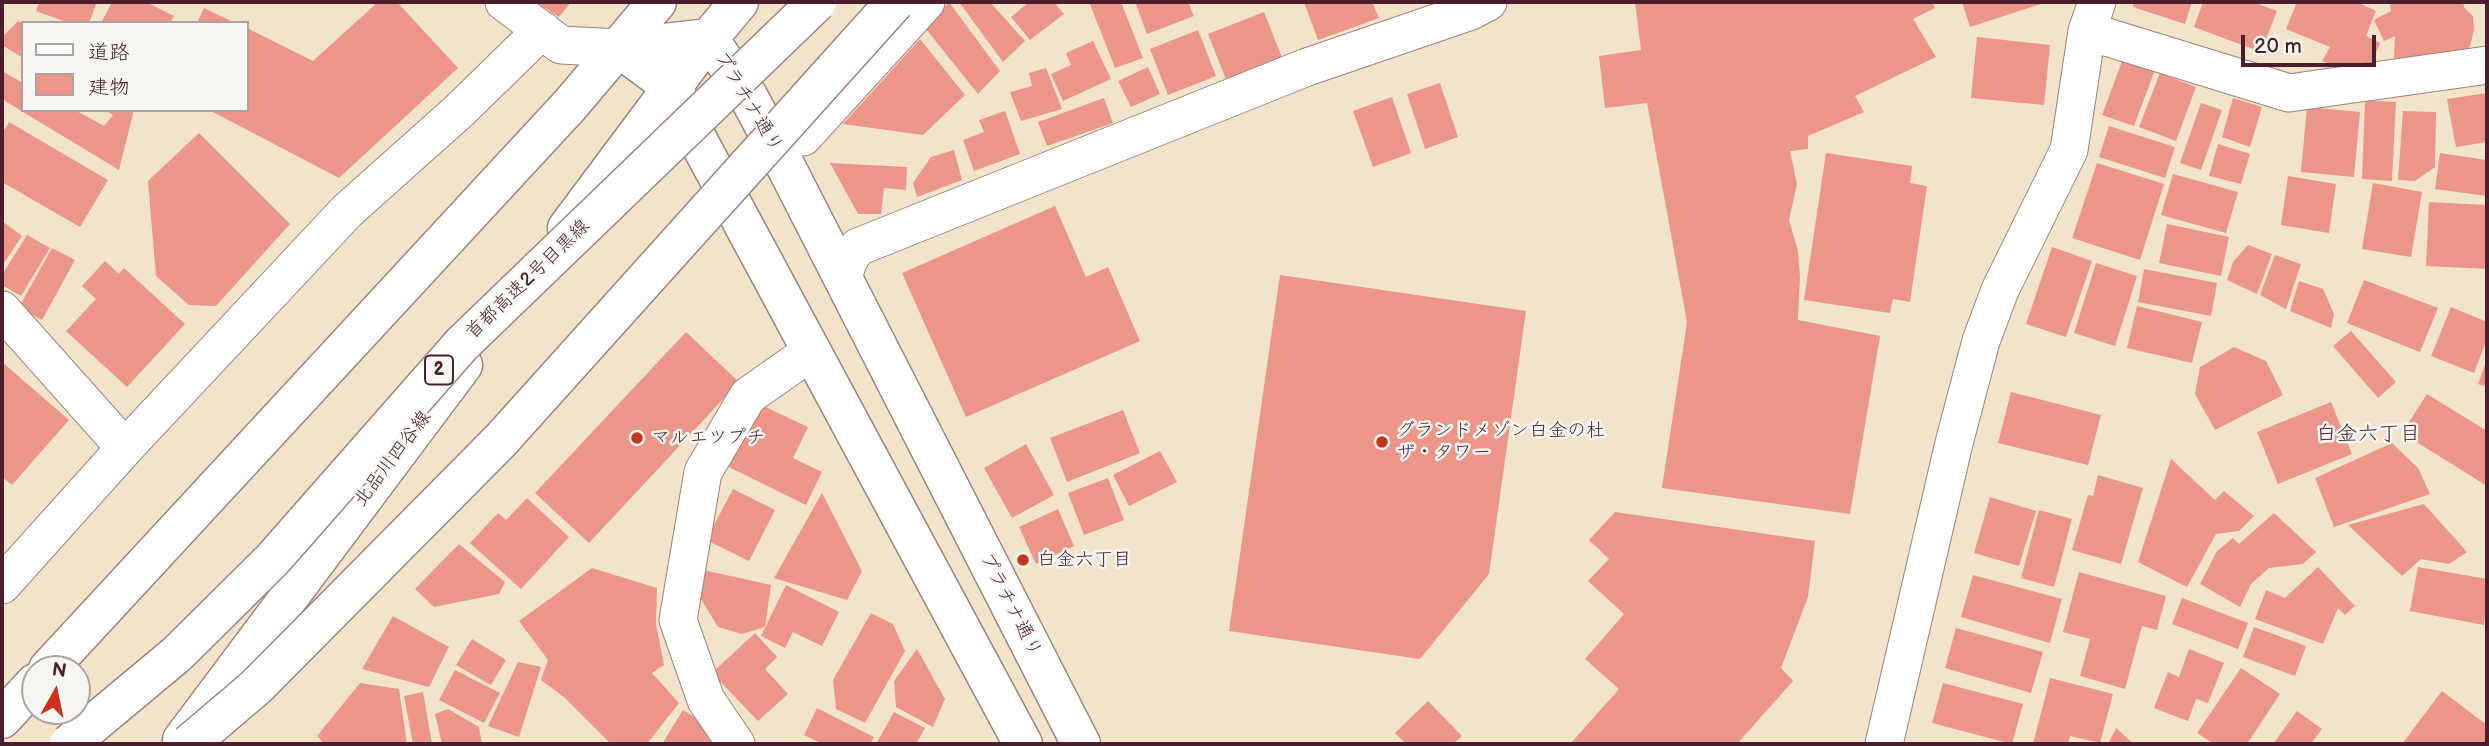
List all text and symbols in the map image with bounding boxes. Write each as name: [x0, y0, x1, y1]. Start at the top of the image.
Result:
legend: [21, 21, 248, 112]
scale bar: [2244, 21, 2379, 65]
text: 20 m: [2254, 34, 2302, 59]
text: 道路: [88, 40, 130, 65]
street label: プラチナ通り: [709, 47, 787, 157]
text: 建物: [88, 75, 130, 100]
street label: 首都高速2号目黒線: [461, 215, 595, 345]
road number: 2: [425, 356, 453, 384]
street label: 北品川四谷線: [350, 407, 436, 511]
place label: グランドメゾン白金の杜 ザ・タワー: [1396, 420, 1605, 464]
district label: 白金六丁目: [2316, 422, 2420, 448]
place label: マルエツプチ: [651, 427, 765, 449]
marker: マルエツプチ: [629, 430, 645, 446]
marker: グランドメゾン白金の杜 ザ・タワー: [1374, 434, 1390, 450]
street label: プラチナ通り: [974, 549, 1046, 661]
place label: 白金六丁目: [1037, 549, 1132, 571]
marker: 白金六丁目: [1015, 552, 1031, 568]
north arrow: [21, 655, 91, 725]
text: N: [50, 658, 68, 683]

